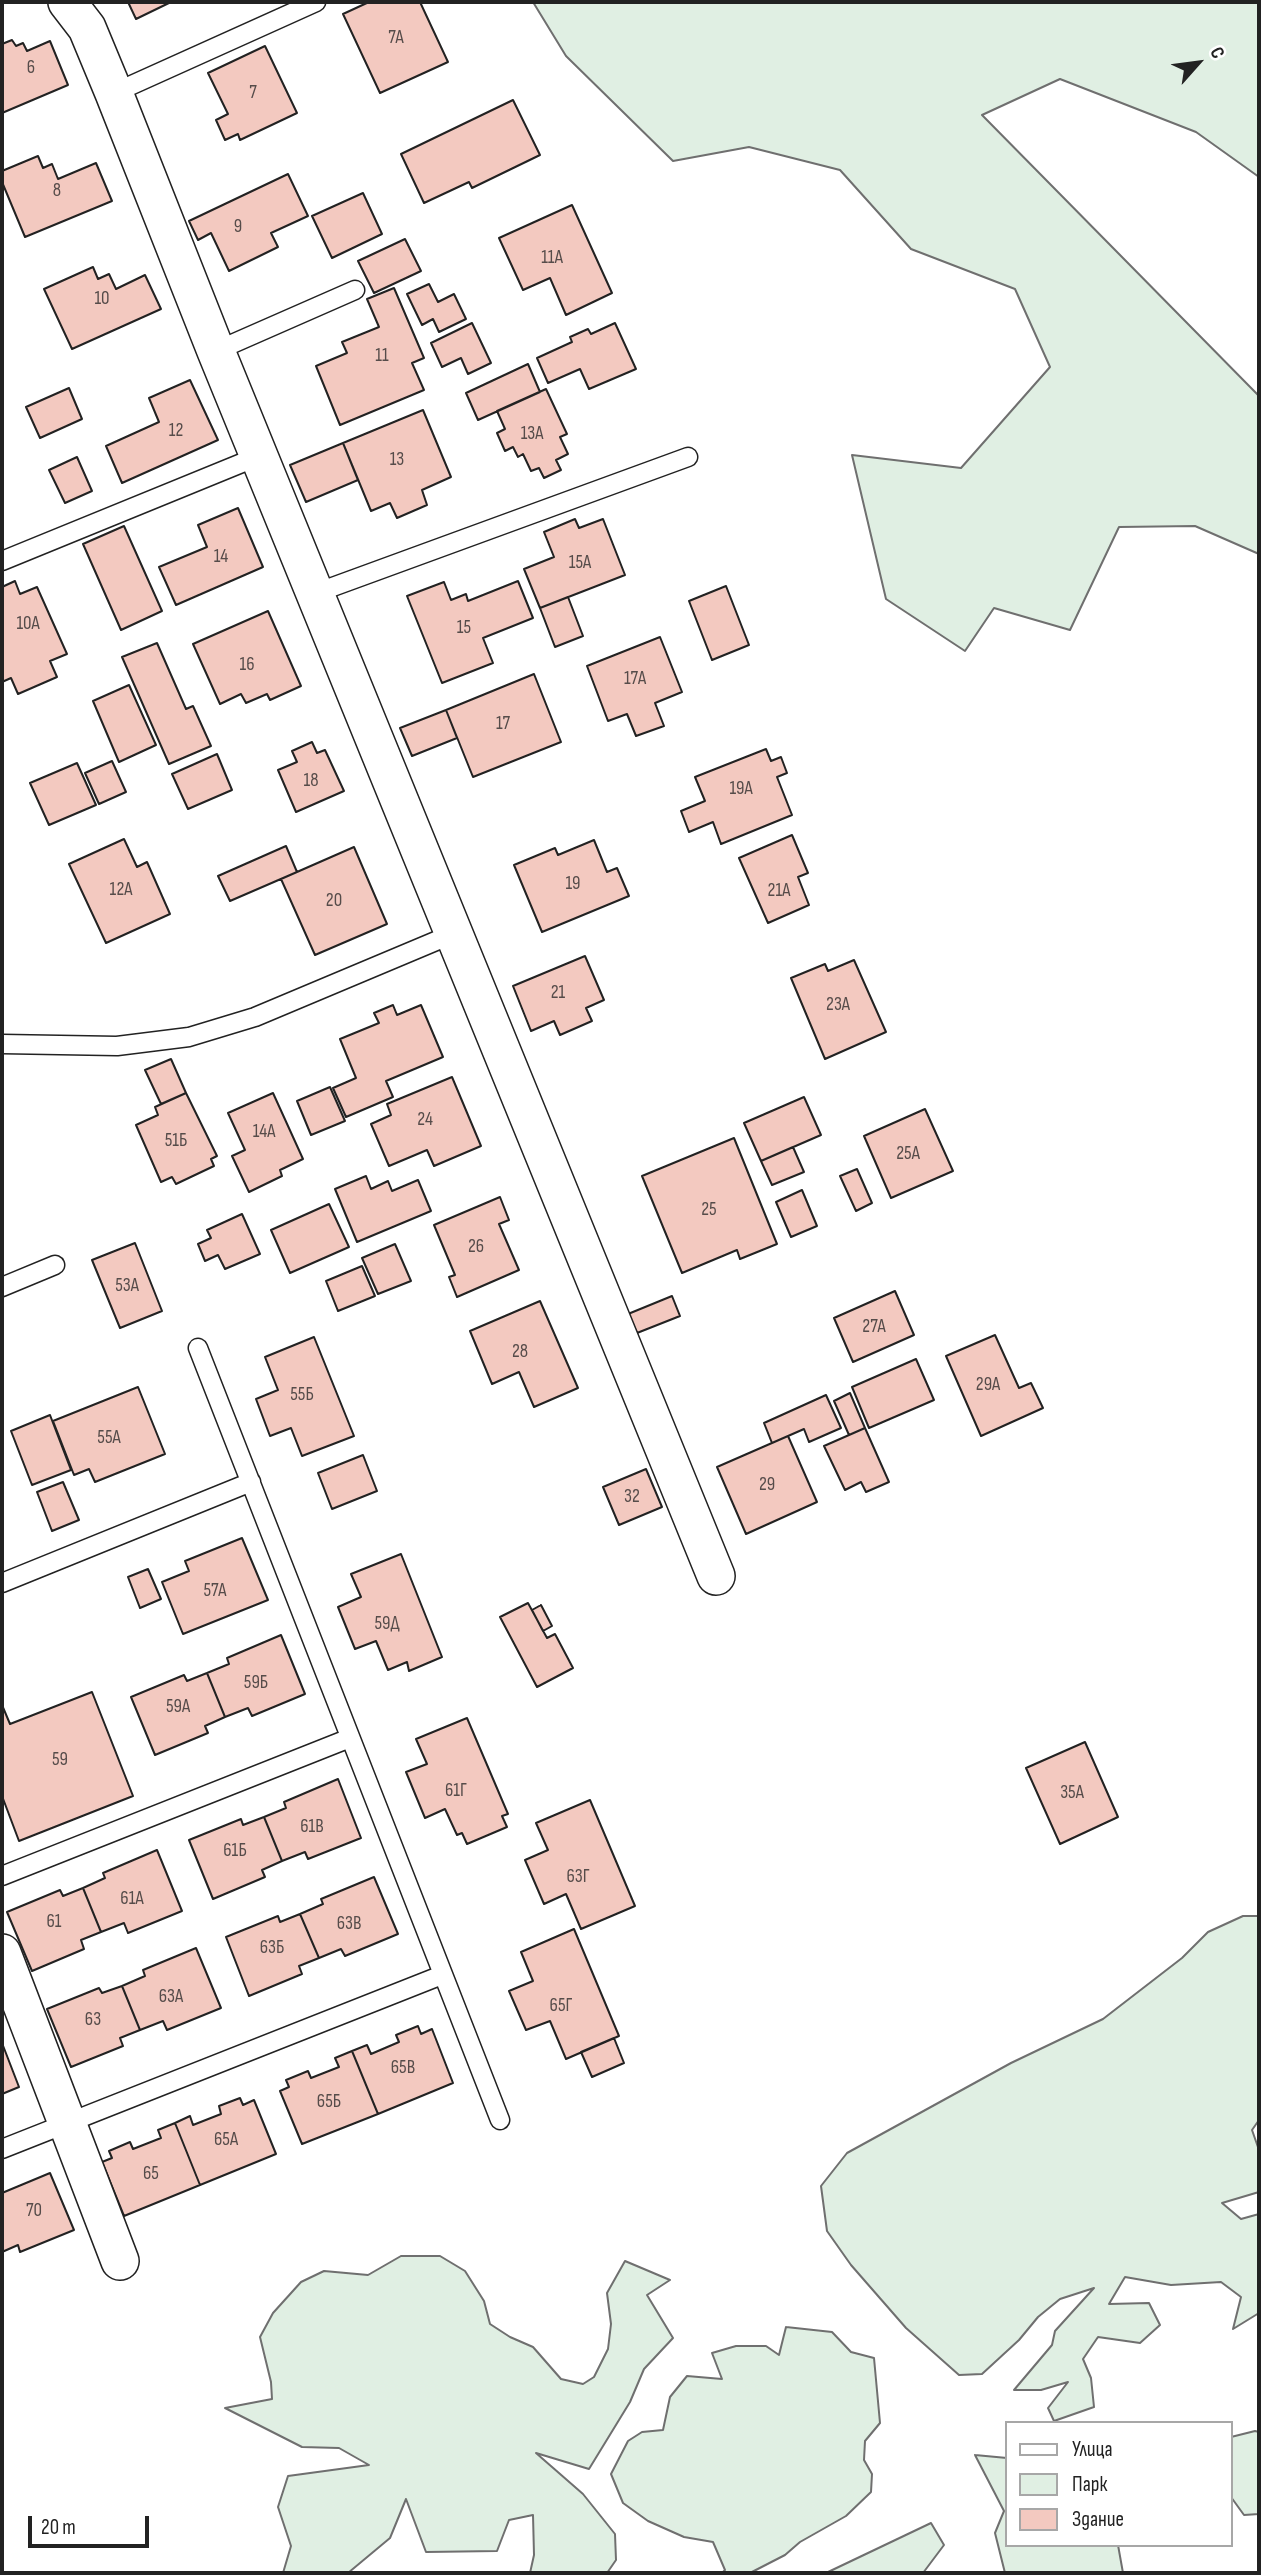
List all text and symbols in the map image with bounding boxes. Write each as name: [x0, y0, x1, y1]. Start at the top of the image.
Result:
house number: 7А: [388, 27, 404, 49]
north arrow: [1163, 28, 1233, 98]
text: С: [1205, 43, 1229, 63]
house number: 6: [27, 57, 35, 79]
house number: 7: [249, 82, 257, 104]
house number: 8: [53, 180, 61, 202]
house number: 9: [234, 216, 242, 238]
house number: 11А: [541, 247, 563, 269]
house number: 10: [94, 288, 110, 310]
house number: 11: [375, 345, 389, 367]
house number: 12: [169, 420, 183, 442]
house number: 13А: [521, 423, 543, 445]
house number: 13: [390, 449, 404, 471]
house number: 14: [214, 546, 228, 568]
house number: 15А: [569, 552, 591, 574]
house number: 10А: [16, 613, 40, 635]
house number: 15: [457, 617, 471, 639]
house number: 16: [240, 654, 254, 676]
house number: 17А: [624, 668, 646, 690]
house number: 17: [496, 713, 510, 735]
house number: 18: [304, 770, 318, 792]
house number: 19А: [729, 778, 753, 800]
house number: 19: [565, 873, 581, 895]
house number: 12А: [110, 879, 132, 901]
house number: 21А: [768, 880, 790, 902]
house number: 20: [326, 890, 342, 912]
house number: 21: [551, 982, 565, 1004]
house number: 23А: [826, 994, 850, 1016]
house number: 24: [417, 1109, 433, 1131]
house number: 14А: [253, 1121, 275, 1143]
house number: 51Б: [165, 1130, 187, 1152]
house number: 25А: [896, 1143, 920, 1165]
house number: 25: [701, 1199, 717, 1221]
house number: 26: [468, 1236, 484, 1258]
house number: 53А: [115, 1275, 139, 1297]
house number: 27А: [862, 1316, 886, 1338]
house number: 28: [512, 1341, 528, 1363]
house number: 29А: [976, 1374, 1000, 1396]
house number: 55Б: [290, 1384, 314, 1406]
house number: 55А: [97, 1427, 121, 1449]
house number: 29: [759, 1474, 775, 1496]
house number: 32: [624, 1486, 640, 1508]
house number: 57А: [204, 1580, 226, 1602]
house number: 59Д: [374, 1613, 400, 1635]
house number: 59Б: [244, 1672, 268, 1694]
house number: 59А: [166, 1696, 190, 1718]
house number: 59: [52, 1749, 68, 1771]
house number: 61Г: [445, 1780, 467, 1802]
house number: 35А: [1060, 1782, 1084, 1804]
house number: 61В: [300, 1816, 324, 1838]
house number: 61Б: [223, 1840, 247, 1862]
house number: 63Г: [566, 1866, 590, 1888]
house number: 61А: [120, 1888, 144, 1910]
house number: 61: [47, 1911, 61, 1933]
house number: 63В: [337, 1913, 361, 1935]
house number: 63Б: [260, 1937, 284, 1959]
house number: 63А: [159, 1986, 183, 2008]
house number: 65Г: [550, 1995, 572, 2017]
house number: 63: [85, 2009, 101, 2031]
house number: 65В: [391, 2057, 415, 2079]
house number: 65Б: [317, 2091, 341, 2113]
house number: 65А: [214, 2129, 238, 2151]
house number: 65: [143, 2163, 159, 2185]
house number: 70: [26, 2200, 42, 2222]
legend: [1006, 2421, 1233, 2547]
text: Улица: [1072, 2437, 1113, 2462]
text: Парк: [1072, 2472, 1107, 2497]
scale bar: [32, 2502, 152, 2546]
text: Здание: [1072, 2507, 1124, 2532]
text: 20 m: [41, 2515, 76, 2540]

